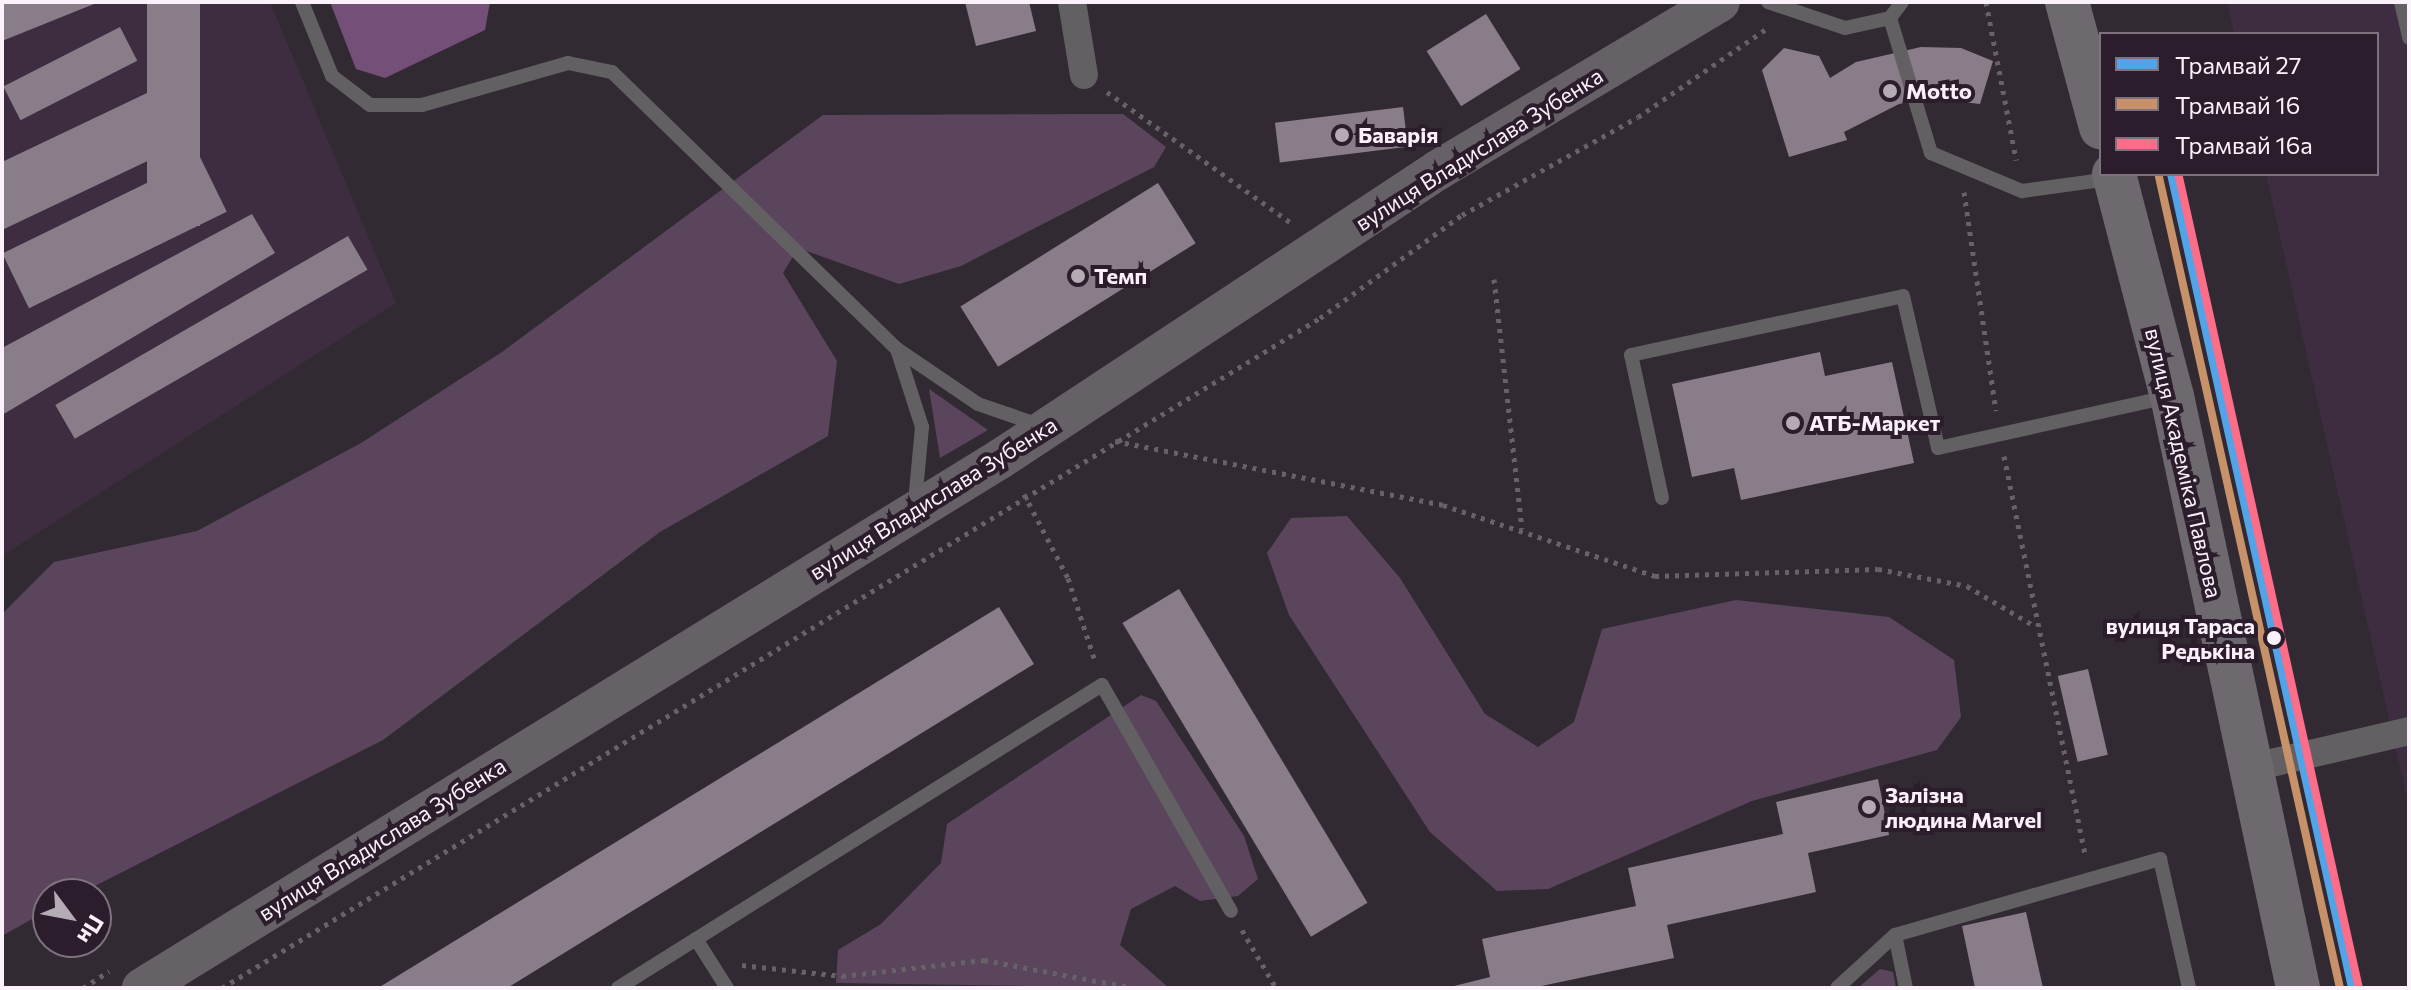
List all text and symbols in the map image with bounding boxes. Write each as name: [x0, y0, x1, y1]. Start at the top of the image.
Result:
legend: [2099, 32, 2379, 176]
text: Трамвай 27: [2175, 50, 2301, 79]
street label: вулиця Владислава Зубенка: [1350, 62, 1608, 236]
place label: Motto: [1906, 78, 1972, 104]
marker: Motto: [1881, 82, 1899, 100]
text: Трамвай 16: [2175, 90, 2300, 119]
place label: Баварія: [1358, 122, 1438, 148]
marker: Баварія: [1333, 126, 1351, 144]
text: Трамвай 16a: [2175, 130, 2313, 159]
place label: Темп: [1094, 263, 1147, 289]
marker: Темп: [1069, 267, 1087, 285]
street label: вулиця Академіка Павлова: [2140, 326, 2228, 600]
place label: АТБ-Маркет: [1809, 410, 1940, 436]
street label: вулиця Владислава Зубенка: [804, 411, 1062, 585]
marker: АТБ-Маркет: [1784, 414, 1802, 432]
place label: вулиця Тараса Редькіна: [2106, 612, 2255, 664]
marker: вулиця Тараса Редькіна: [2262, 626, 2286, 650]
street label: вулиця Владислава Зубенка: [253, 752, 511, 926]
place label: Залізна людина Marvel: [1885, 781, 2042, 832]
marker: Залізна людина Marvel: [1860, 798, 1878, 816]
north arrow: [32, 878, 112, 958]
text: Пн: [72, 910, 110, 949]

